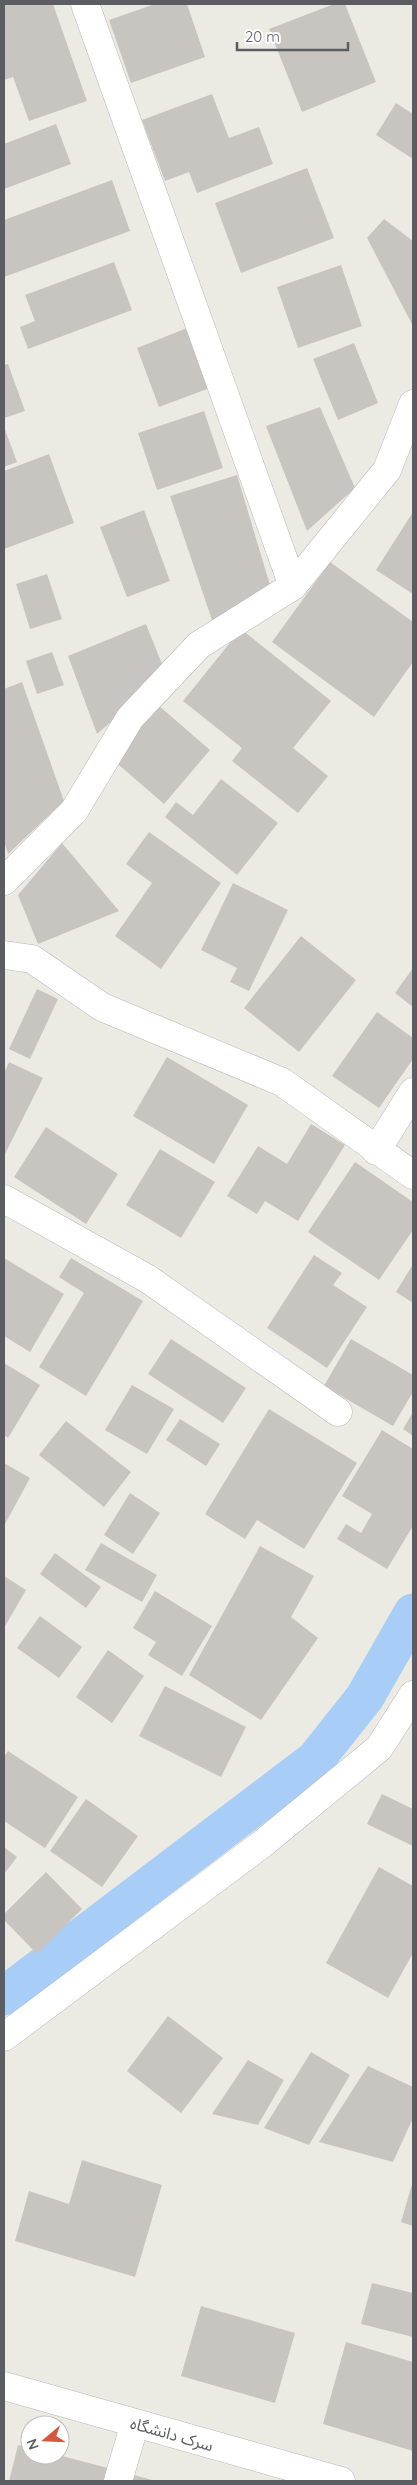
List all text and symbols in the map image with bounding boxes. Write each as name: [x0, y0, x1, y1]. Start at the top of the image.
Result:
scale bar: [237, 20, 348, 52]
text: 20 m: [245, 27, 280, 46]
street label: سرک دانشگاه: [128, 2413, 216, 2455]
north arrow: [20, 2415, 70, 2465]
text: N: [23, 2436, 43, 2452]

